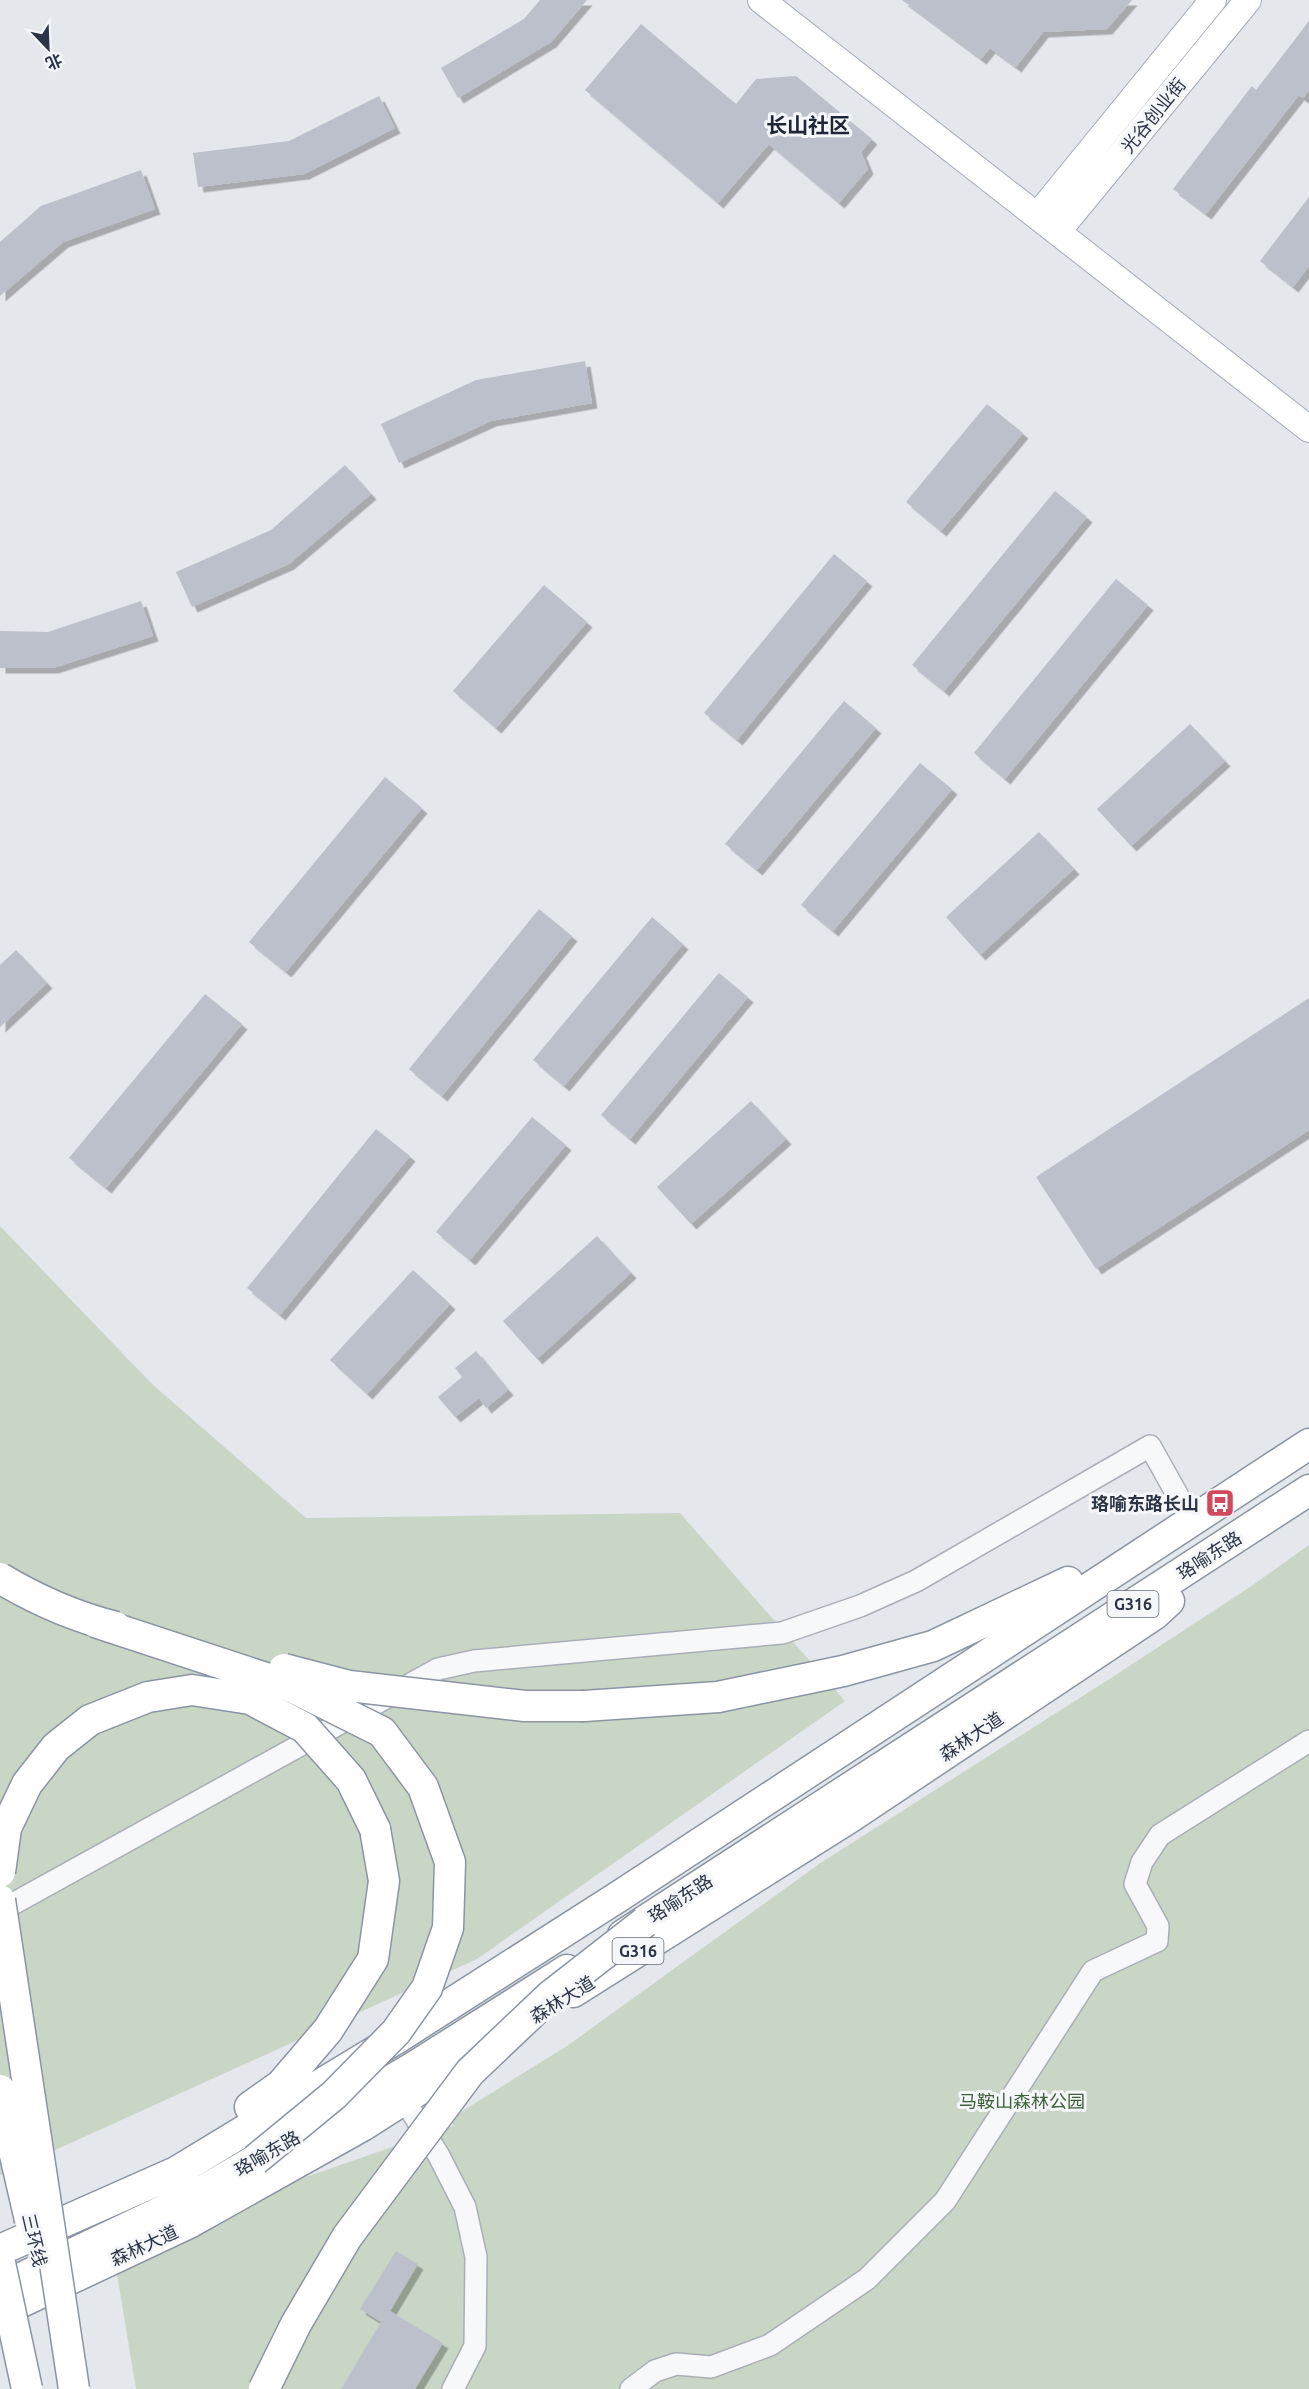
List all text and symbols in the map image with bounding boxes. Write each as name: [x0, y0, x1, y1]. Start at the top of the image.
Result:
north arrow: [18, 18, 78, 78]
text: 北: [43, 50, 65, 73]
street label: 光谷创业街: [1117, 74, 1189, 156]
district label: 长山社区: [766, 113, 850, 137]
bus stop icon: 珞喻东路长山: [1204, 1487, 1236, 1519]
place label: 珞喻东路长山: [1091, 1493, 1199, 1513]
street label: 珞喻东路: [1173, 1527, 1245, 1583]
road number: G316: [1108, 1591, 1158, 1617]
street label: 森林大道: [936, 1708, 1006, 1764]
street label: 珞喻东路: [644, 1870, 716, 1926]
road number: G316: [612, 1938, 664, 1964]
street label: 森林大道: [526, 1971, 598, 2027]
park label: 马鞍山森林公园: [959, 2091, 1085, 2111]
street label: 珞喻东路: [231, 2126, 303, 2180]
street label: 三环线: [19, 2211, 51, 2269]
street label: 森林大道: [107, 2221, 181, 2269]

